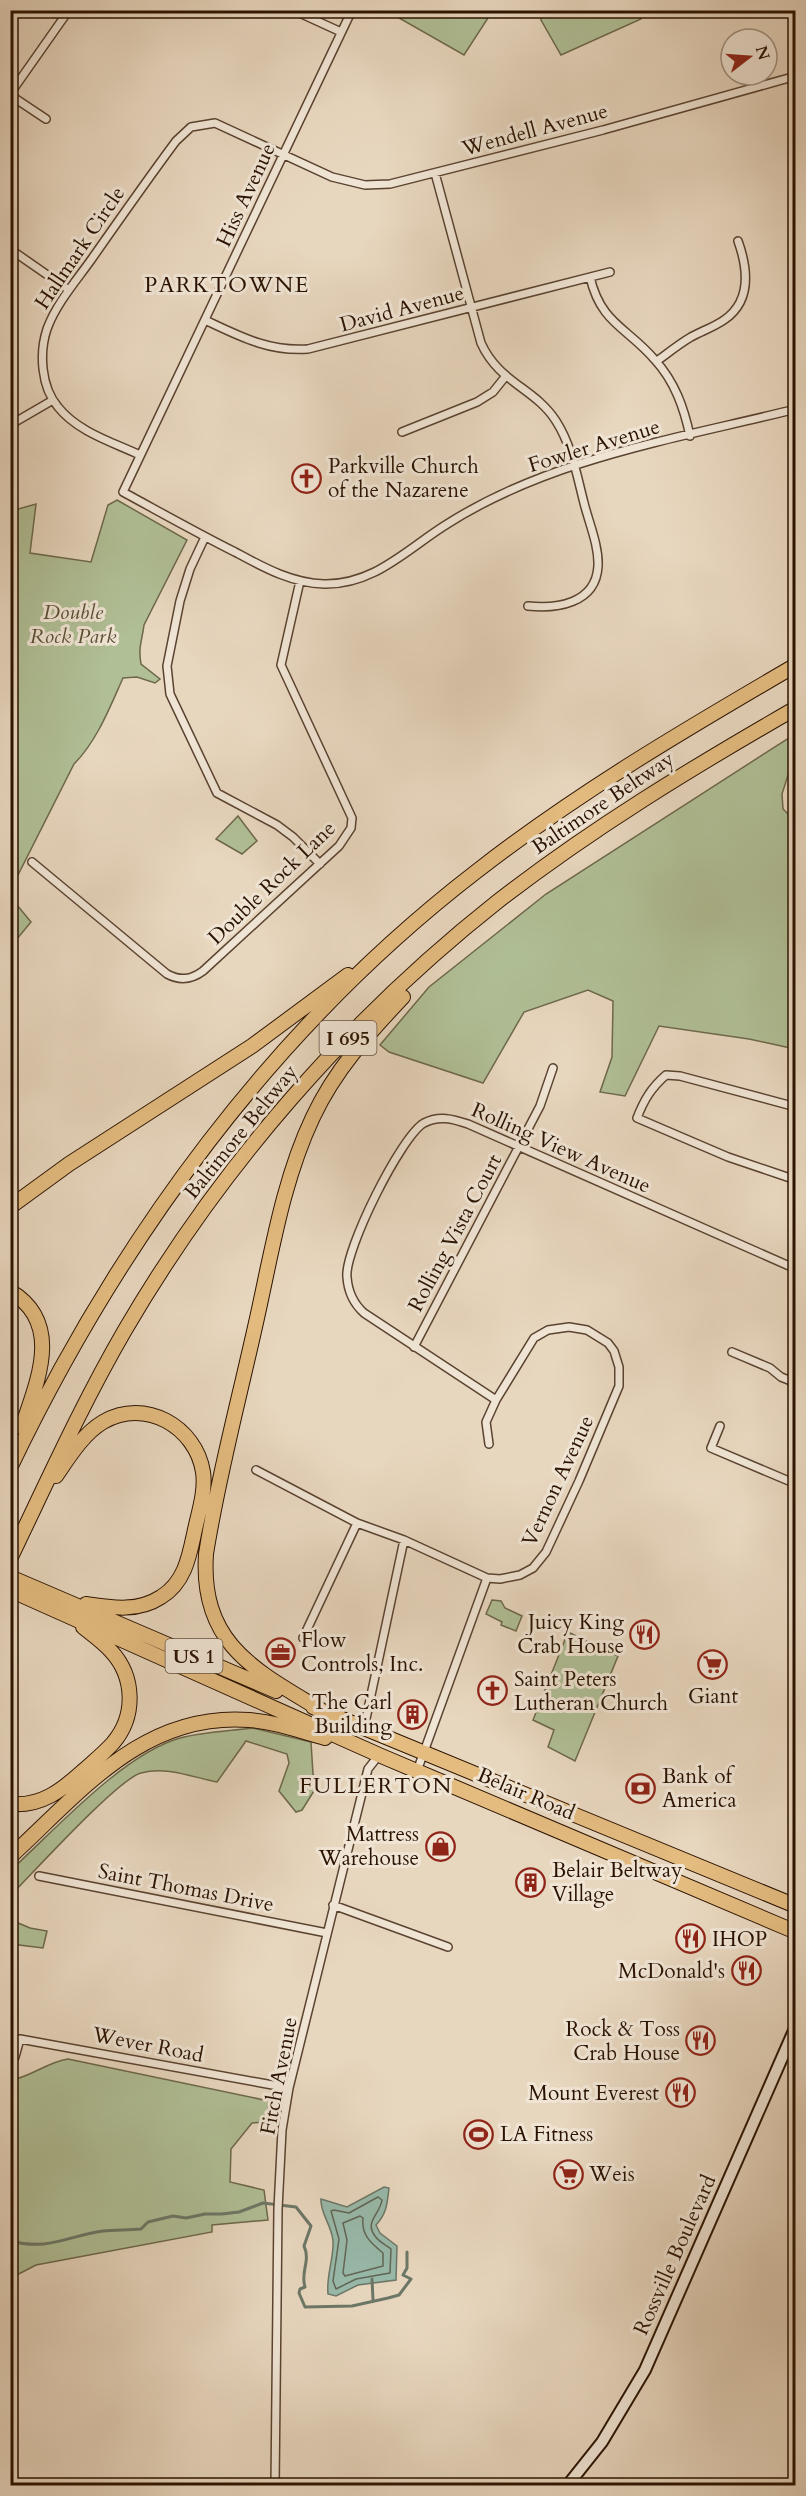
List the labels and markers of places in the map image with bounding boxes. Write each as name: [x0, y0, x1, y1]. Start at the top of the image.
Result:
place label: Parkville Church of the Nazarene: [328, 452, 479, 505]
church icon: Parkville Church of the Nazarene: [291, 462, 323, 494]
place label: Juicy King Crab House: [517, 1608, 624, 1661]
restaurant icon: Juicy King Crab House: [629, 1618, 661, 1650]
place label: Flow Controls, Inc.: [301, 1626, 423, 1679]
office icon: Flow Controls, Inc.: [264, 1636, 296, 1668]
supermarket icon: Giant: [697, 1649, 729, 1681]
place label: Saint Peters Lutheran Church: [514, 1665, 669, 1718]
church icon: Saint Peters Lutheran Church: [477, 1675, 509, 1707]
place label: Giant: [688, 1682, 738, 1711]
place label: The Carl Building: [312, 1688, 392, 1741]
building icon: The Carl Building: [397, 1698, 429, 1730]
place label: Bank of America: [662, 1762, 736, 1815]
bank icon: Bank of America: [625, 1772, 657, 1804]
place label: Mattress Warehouse: [318, 1820, 419, 1873]
shop icon: Mattress Warehouse: [424, 1830, 456, 1862]
place label: Belair Beltway Village: [552, 1856, 682, 1909]
building icon: Belair Beltway Village: [515, 1866, 547, 1898]
restaurant icon: IHOP: [675, 1923, 707, 1955]
place label: IHOP: [712, 1925, 767, 1954]
restaurant icon: McDonald's: [730, 1955, 762, 1987]
place label: McDonald's: [618, 1957, 725, 1986]
place label: Rock & Toss Crab House: [566, 2015, 680, 2068]
restaurant icon: Rock & Toss Crab House: [685, 2025, 717, 2057]
restaurant icon: Mount Everest: [664, 2077, 696, 2109]
place label: Mount Everest: [528, 2079, 659, 2108]
sports icon: LA Fitness: [463, 2118, 495, 2150]
place label: LA Fitness: [500, 2120, 593, 2149]
supermarket icon: Weis: [552, 2158, 584, 2190]
place label: Weis: [588, 2160, 635, 2189]

